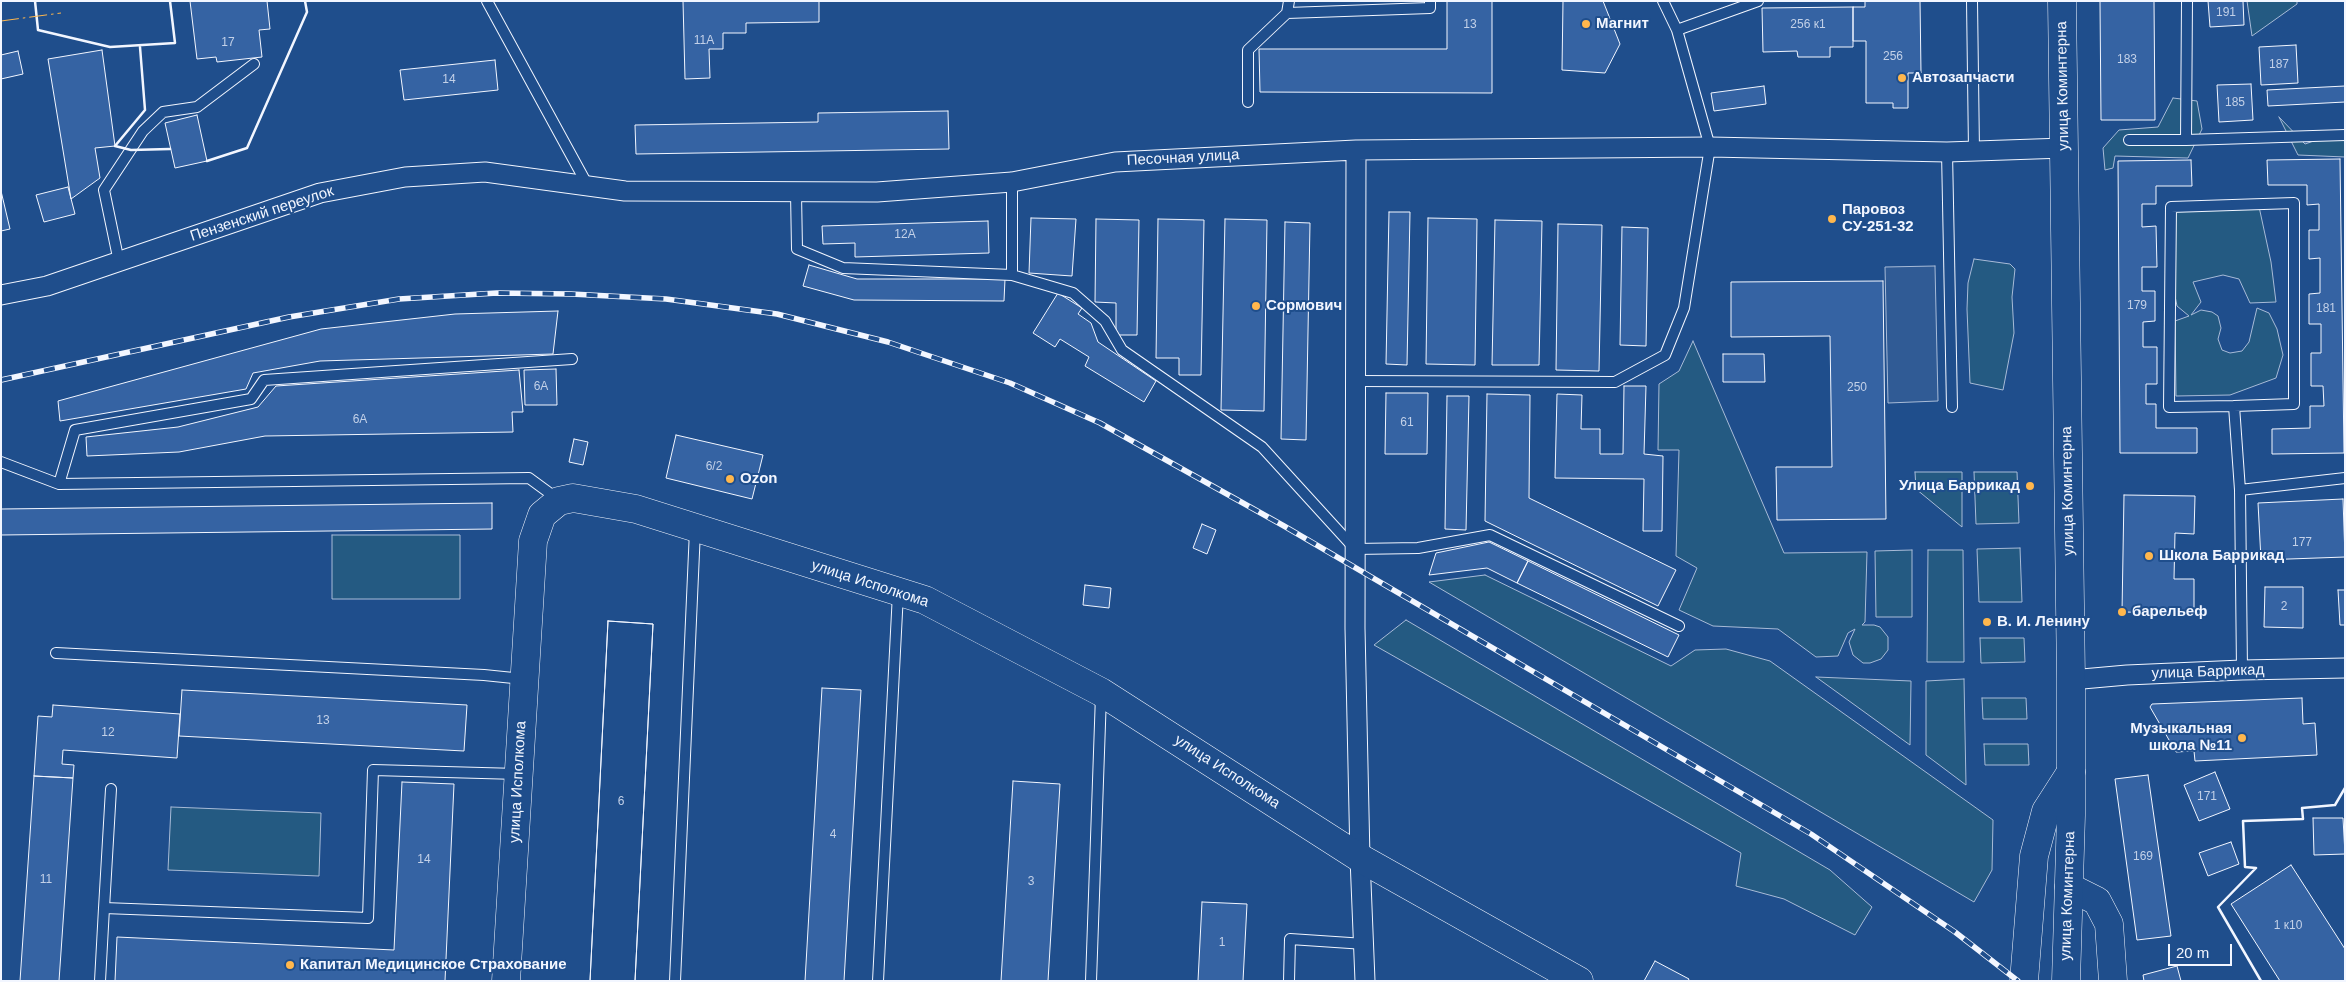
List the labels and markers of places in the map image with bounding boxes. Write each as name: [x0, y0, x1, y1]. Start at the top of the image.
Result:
place label: Магнит: [1596, 15, 1649, 33]
marker: Магнит: [1580, 18, 1592, 30]
place label: Автозапчасти: [1912, 69, 2015, 87]
marker: Автозапчасти: [1896, 72, 1908, 84]
place label: Паровоз СУ-251-32: [1842, 201, 1914, 236]
marker: Паровоз СУ-251-32: [1826, 213, 1838, 225]
place label: Сормович: [1266, 297, 1342, 315]
marker: Сормович: [1250, 300, 1262, 312]
place label: Ozon: [740, 470, 777, 488]
marker: Ozon: [724, 473, 736, 485]
place label: Улица Баррикад: [1899, 477, 2020, 495]
marker: Улица Баррикад: [2024, 480, 2036, 492]
place label: Школа Баррикад: [2159, 547, 2284, 565]
marker: Школа Баррикад: [2143, 550, 2155, 562]
place label: барельеф: [2132, 603, 2207, 621]
marker: барельеф: [2116, 606, 2128, 618]
place label: В. И. Ленину: [1997, 613, 2090, 631]
marker: В. И. Ленину: [1981, 616, 1993, 628]
place label: Музыкальная школа №11: [2130, 720, 2232, 755]
marker: Музыкальная школа №11: [2236, 732, 2248, 744]
place label: Капитал Медицинское Страхование: [300, 956, 567, 974]
marker: Капитал Медицинское Страхование: [284, 959, 296, 971]

